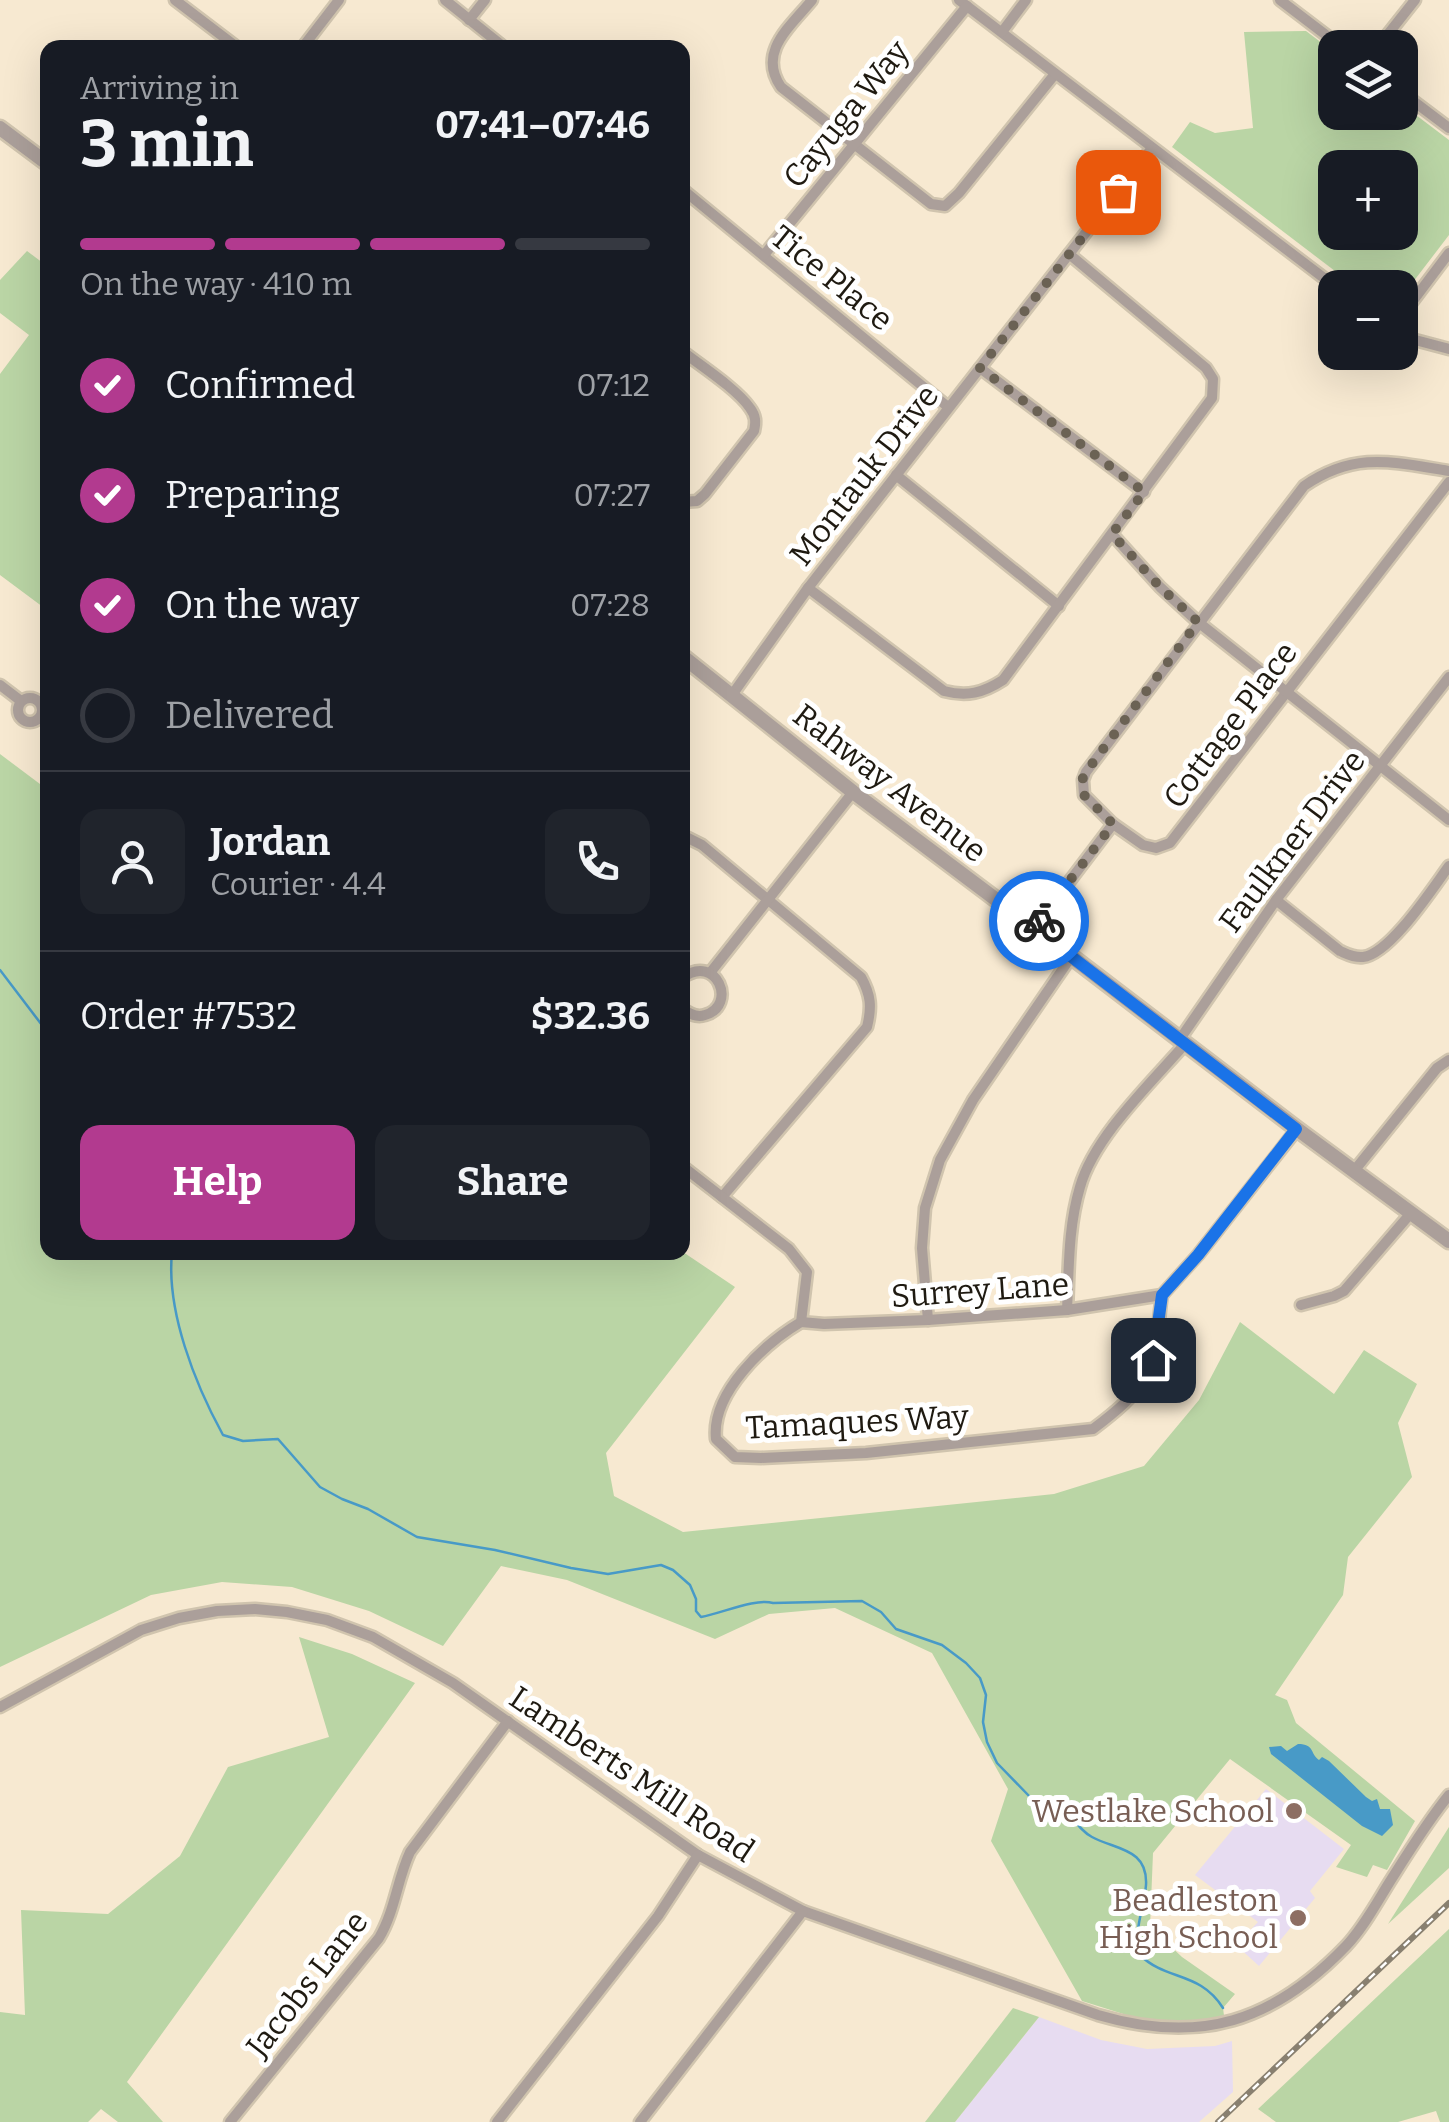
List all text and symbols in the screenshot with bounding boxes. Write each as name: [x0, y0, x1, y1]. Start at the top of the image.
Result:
map controls: [1318, 30, 1418, 370]
button: layers: [1318, 30, 1418, 130]
street label: Cayuga Way: [775, 32, 918, 195]
text: Arriving in: [80, 69, 239, 107]
text: 07:41–07:46: [435, 102, 650, 148]
text: 3 min: [80, 105, 254, 183]
pin: [1076, 150, 1161, 235]
button: +: [1318, 150, 1418, 250]
icon: bag: [1091, 165, 1146, 220]
street label: Tice Place: [763, 217, 901, 339]
text: On the way · 410 m: [80, 265, 352, 303]
button: −: [1318, 270, 1418, 370]
icon: check: [80, 358, 135, 413]
text: Confirmed: [165, 362, 355, 408]
text: 07:12: [576, 366, 650, 404]
street label: Montauk Drive: [782, 377, 946, 573]
icon: check: [80, 468, 135, 523]
text: Preparing: [165, 472, 340, 518]
text: 07:27: [574, 476, 650, 514]
icon: check: [80, 578, 135, 633]
text: On the way: [165, 582, 359, 628]
text: 07:28: [570, 586, 650, 624]
street label: Cottage Place: [1155, 634, 1305, 816]
text: Delivered: [165, 692, 334, 738]
street label: Rahway Avenue: [786, 696, 994, 870]
street label: Faulkner Drive: [1211, 742, 1373, 940]
button: person: [80, 809, 185, 914]
button: phone: [545, 809, 650, 914]
text: Jordan: [210, 819, 330, 865]
text: Courier · 4.4: [210, 865, 386, 903]
courier: [989, 871, 1089, 971]
icon: bike: [1012, 894, 1067, 949]
text: Order #7532: [80, 993, 297, 1039]
text: $32.36: [531, 993, 650, 1039]
button: Help: [80, 1125, 355, 1240]
button: Share: [375, 1125, 650, 1240]
street label: Surrey Lane: [890, 1265, 1070, 1315]
pin: [1111, 1318, 1196, 1403]
icon: home: [1126, 1333, 1181, 1388]
street label: Tamaques Way: [744, 1397, 971, 1447]
street label: Lamberts Mill Road: [503, 1678, 761, 1870]
place label: Westlake School: [1032, 1792, 1274, 1830]
marker: Westlake School: [1283, 1800, 1305, 1822]
place label: Beadleston High School: [1099, 1881, 1278, 1956]
street label: Jacobs Lane: [238, 1904, 376, 2065]
marker: Beadleston High School: [1287, 1907, 1309, 1929]

